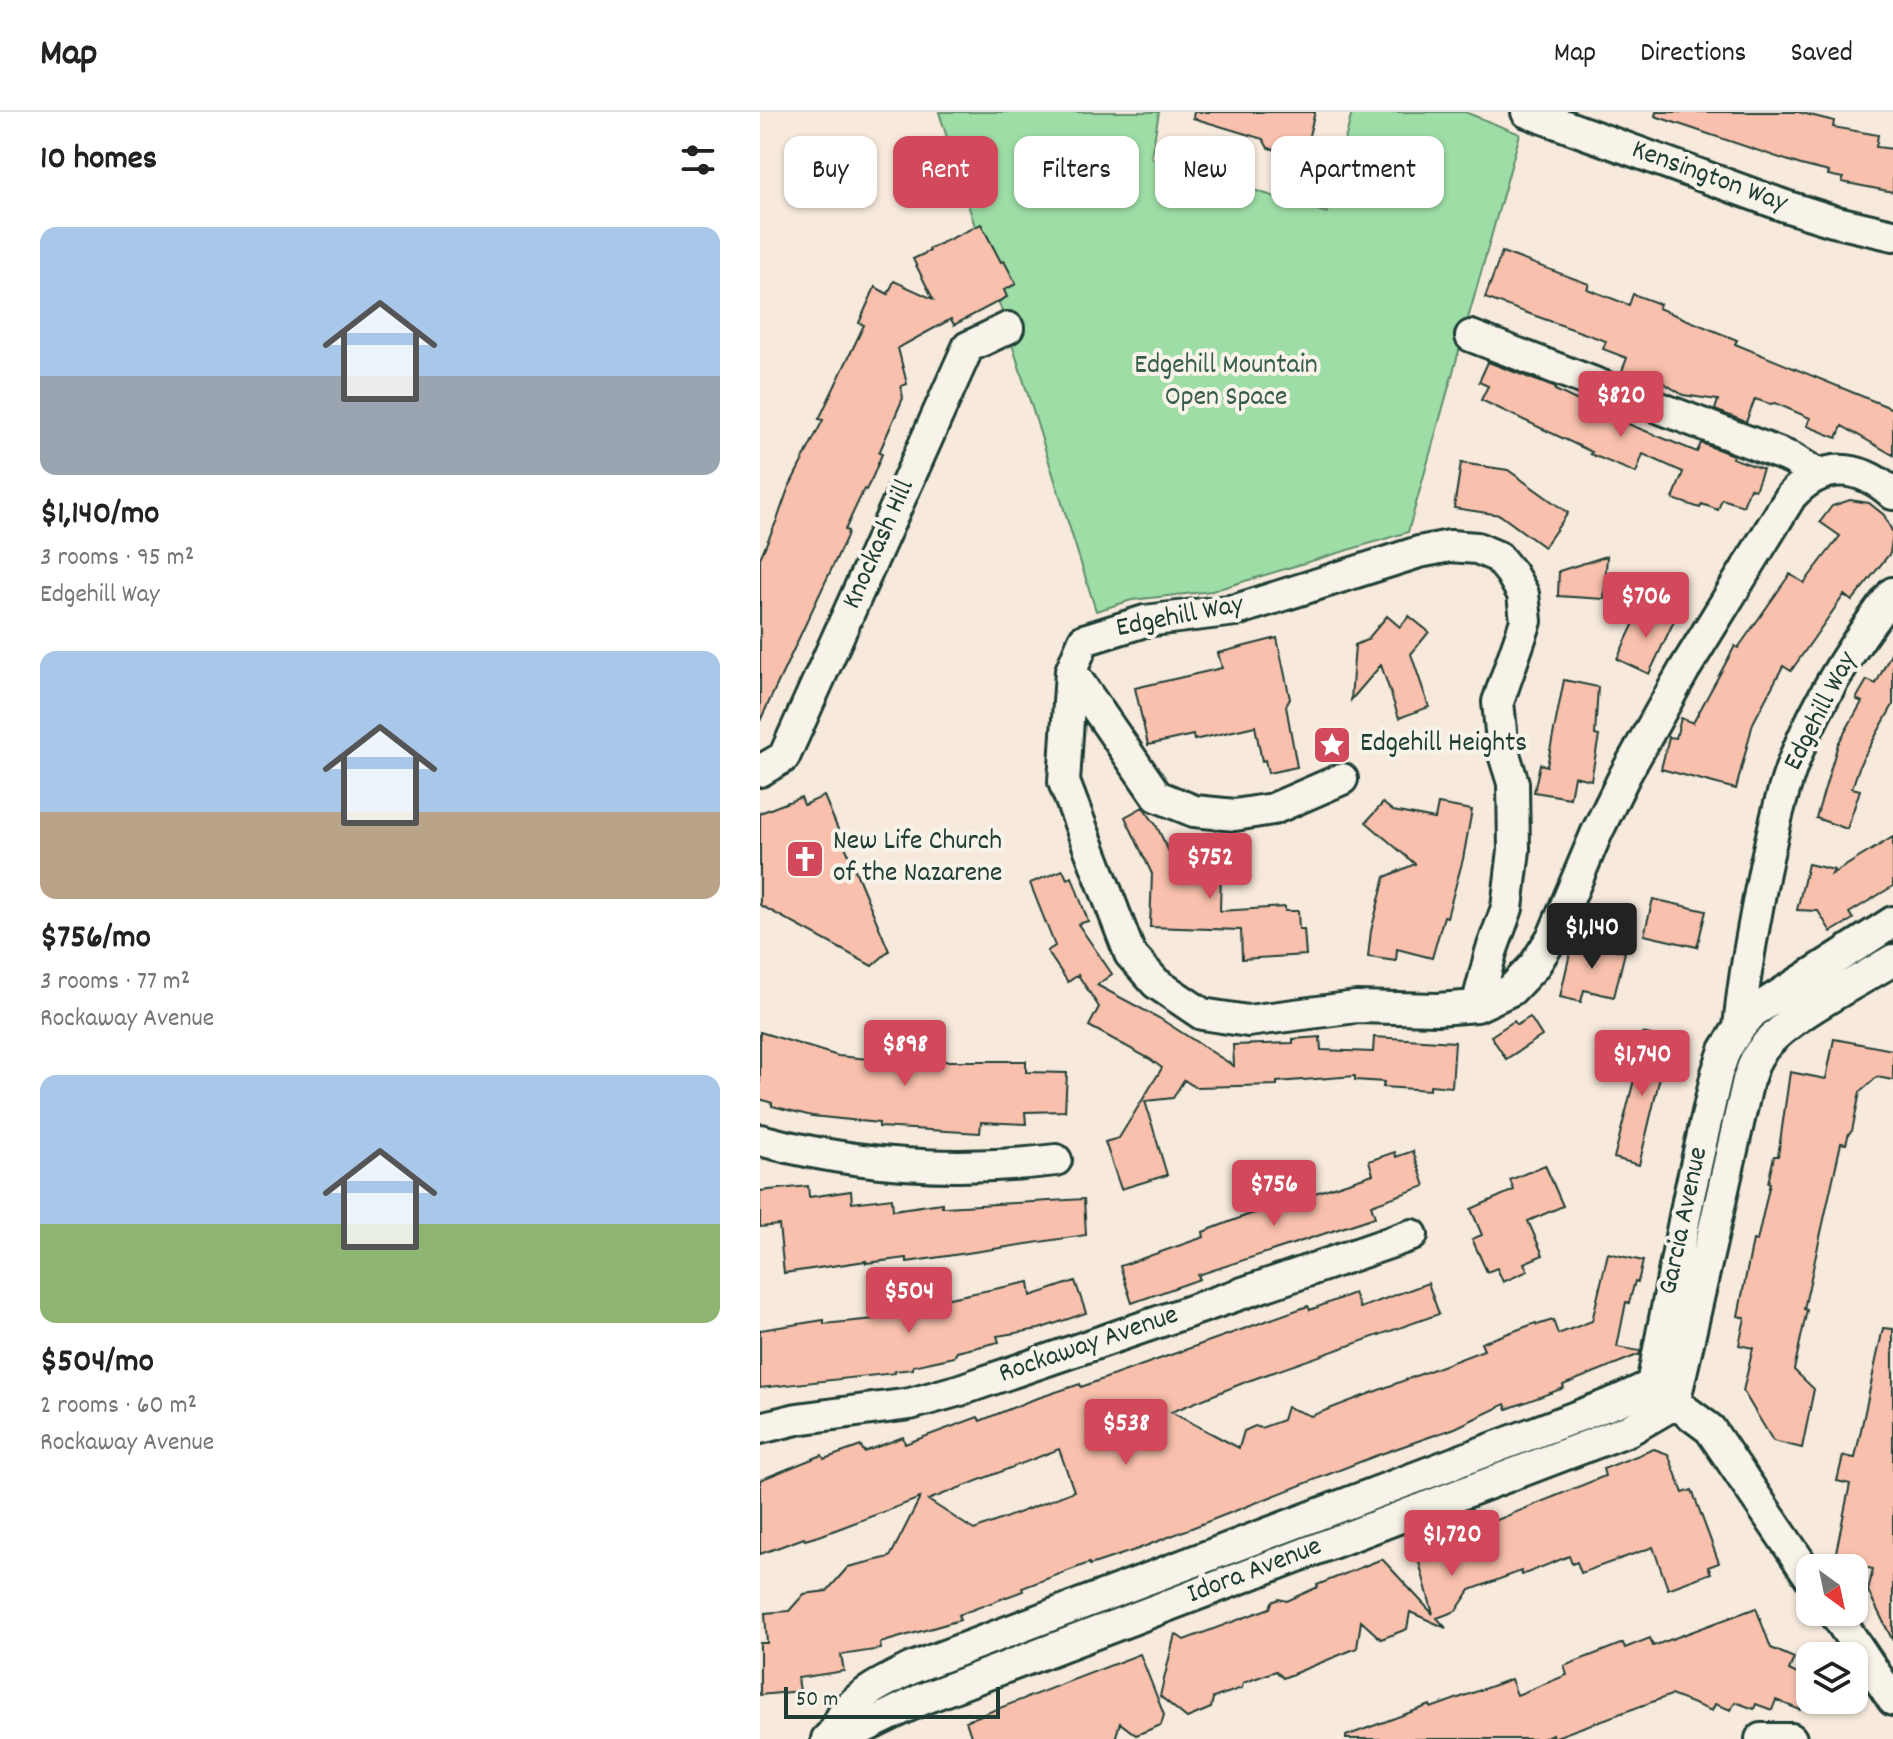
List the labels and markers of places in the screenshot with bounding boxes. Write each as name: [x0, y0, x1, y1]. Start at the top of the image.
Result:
pin: $820: [1574, 371, 1668, 439]
pin: $706: [1599, 572, 1693, 640]
place icon: Edgehill Heights: [1311, 724, 1353, 766]
place label: Edgehill Heights: [1360, 725, 1527, 765]
place label: New Life Church of the Nazarene: [833, 823, 1002, 895]
pin: $752: [1163, 833, 1257, 901]
church icon: New Life Church of the Nazarene: [784, 838, 826, 880]
pin: $1,140: [1527, 903, 1657, 971]
pin: $898: [858, 1020, 952, 1088]
pin: $1,740: [1577, 1030, 1707, 1098]
pin: $756: [1227, 1160, 1321, 1228]
pin: $504: [862, 1267, 956, 1335]
pin: $538: [1079, 1399, 1173, 1467]
pin: $1,720: [1387, 1510, 1517, 1578]

